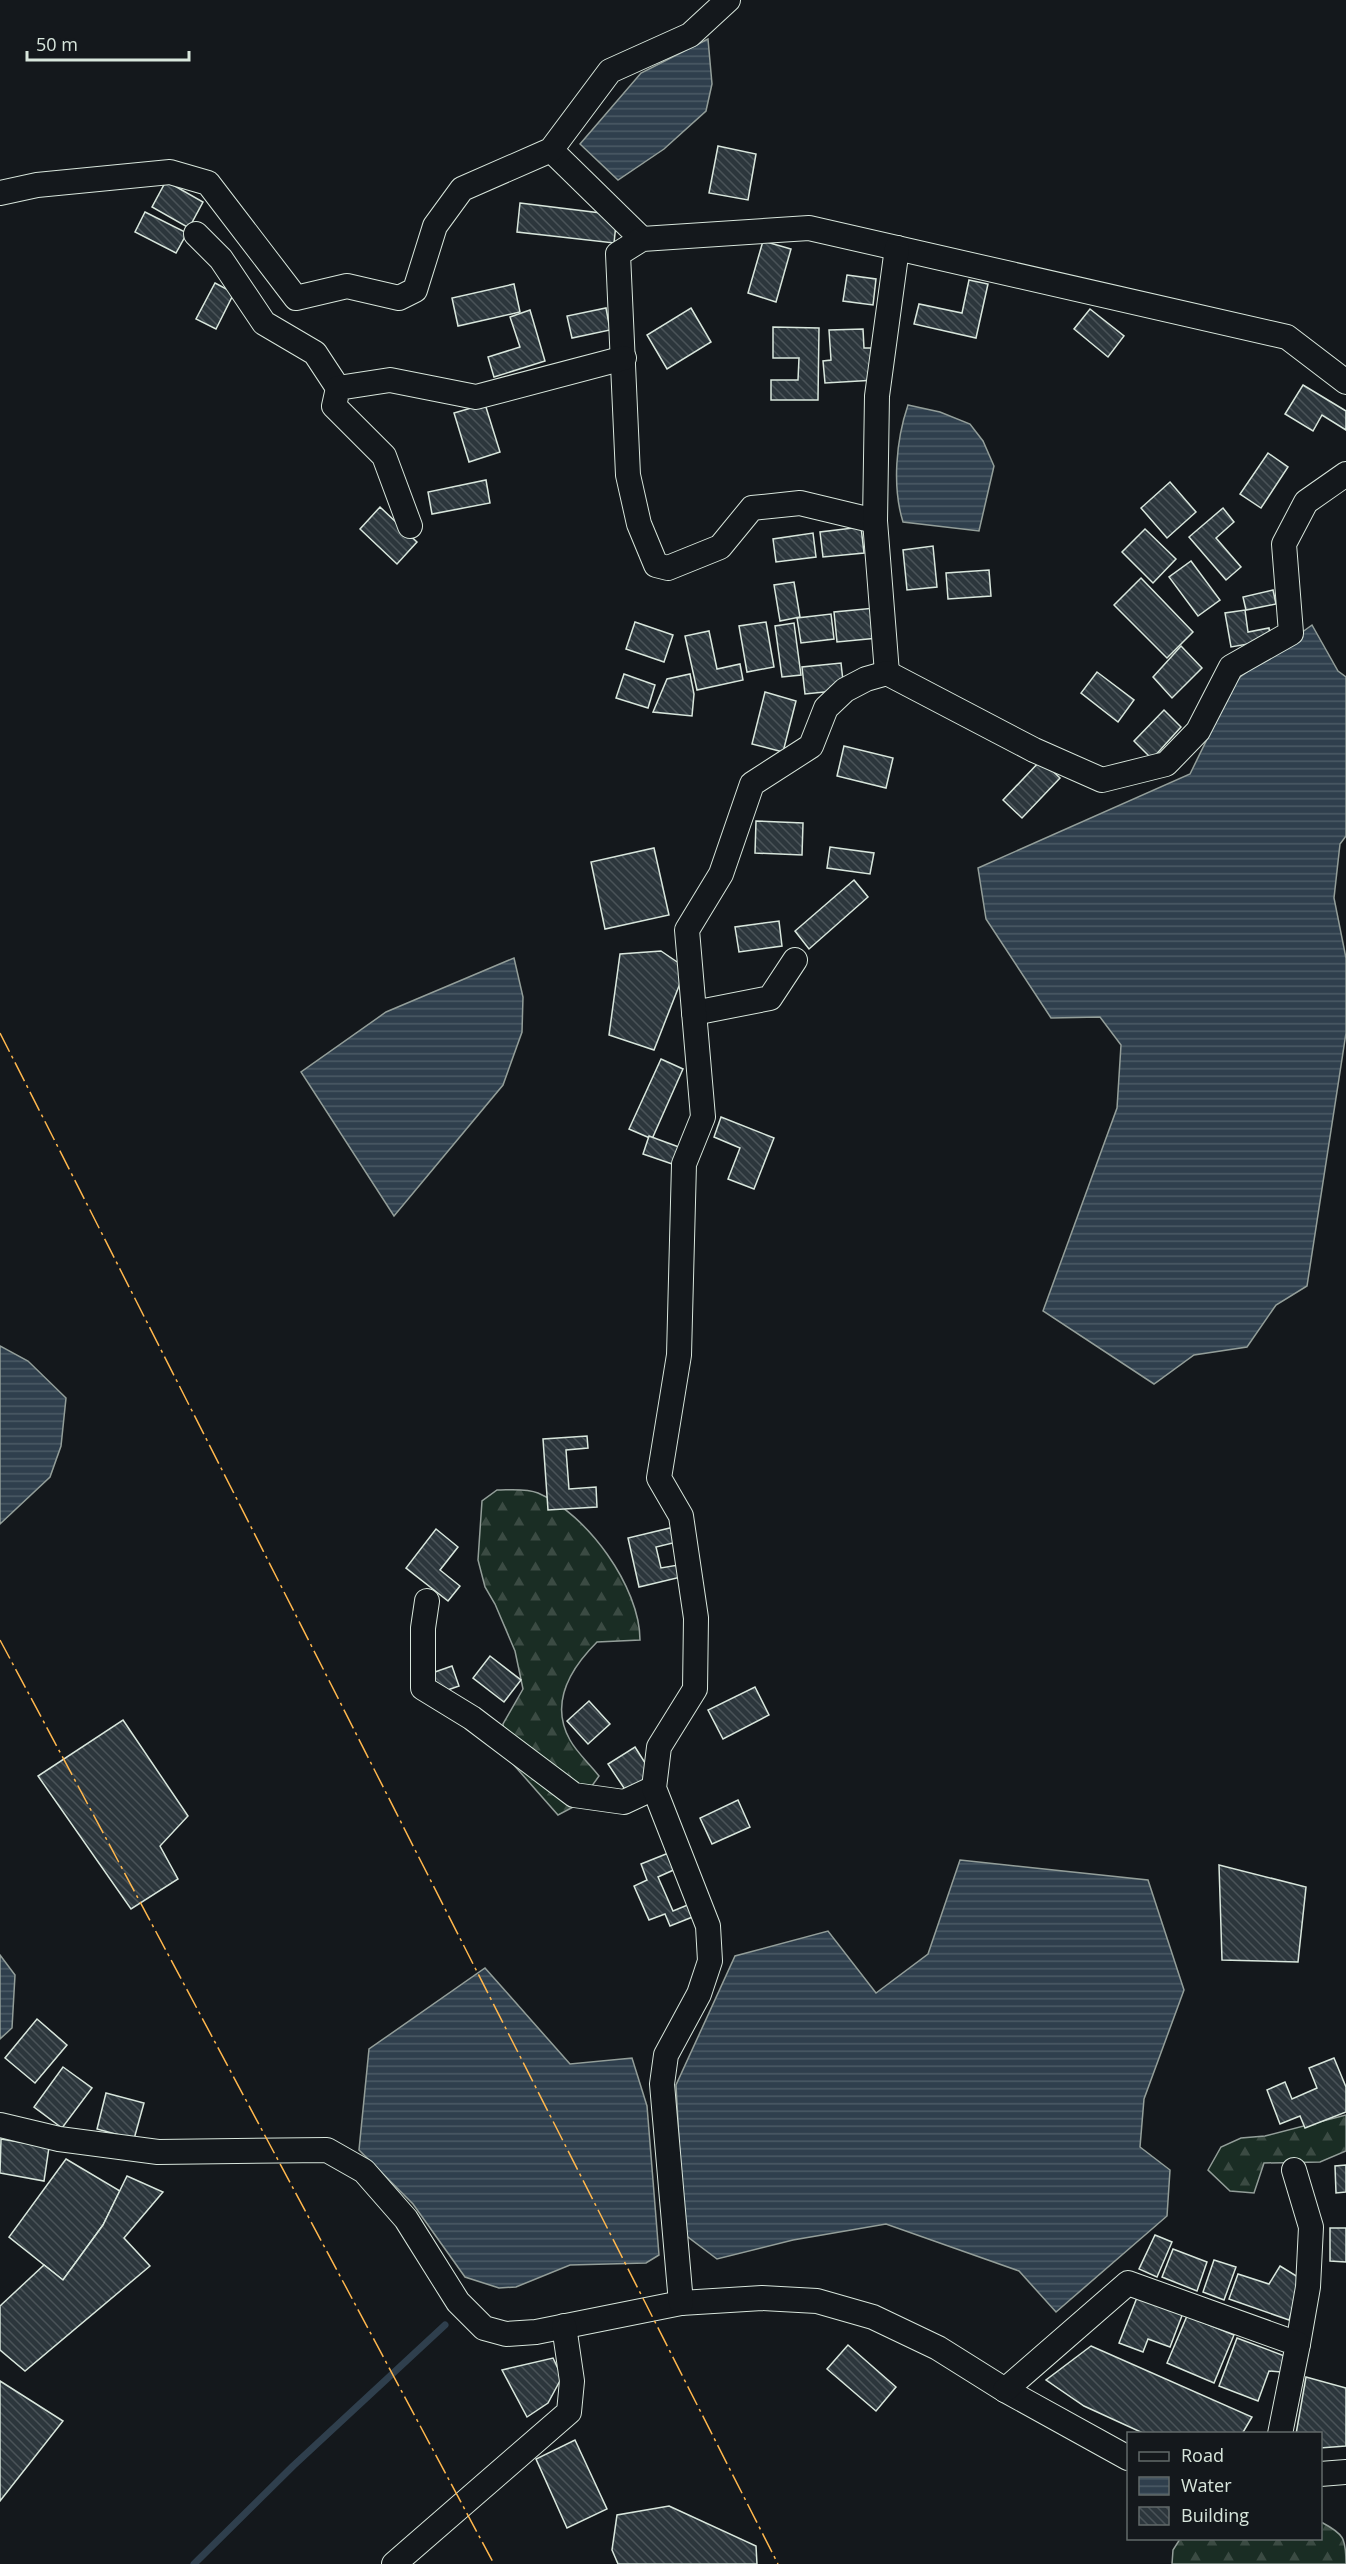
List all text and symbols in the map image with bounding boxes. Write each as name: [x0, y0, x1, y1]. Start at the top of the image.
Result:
scale bar: [27, 24, 189, 62]
text: 50 m: [36, 32, 78, 56]
legend: [1127, 2432, 1322, 2540]
text: Road: [1181, 2443, 1224, 2467]
text: Water: [1181, 2473, 1232, 2497]
text: Building: [1181, 2503, 1249, 2527]

